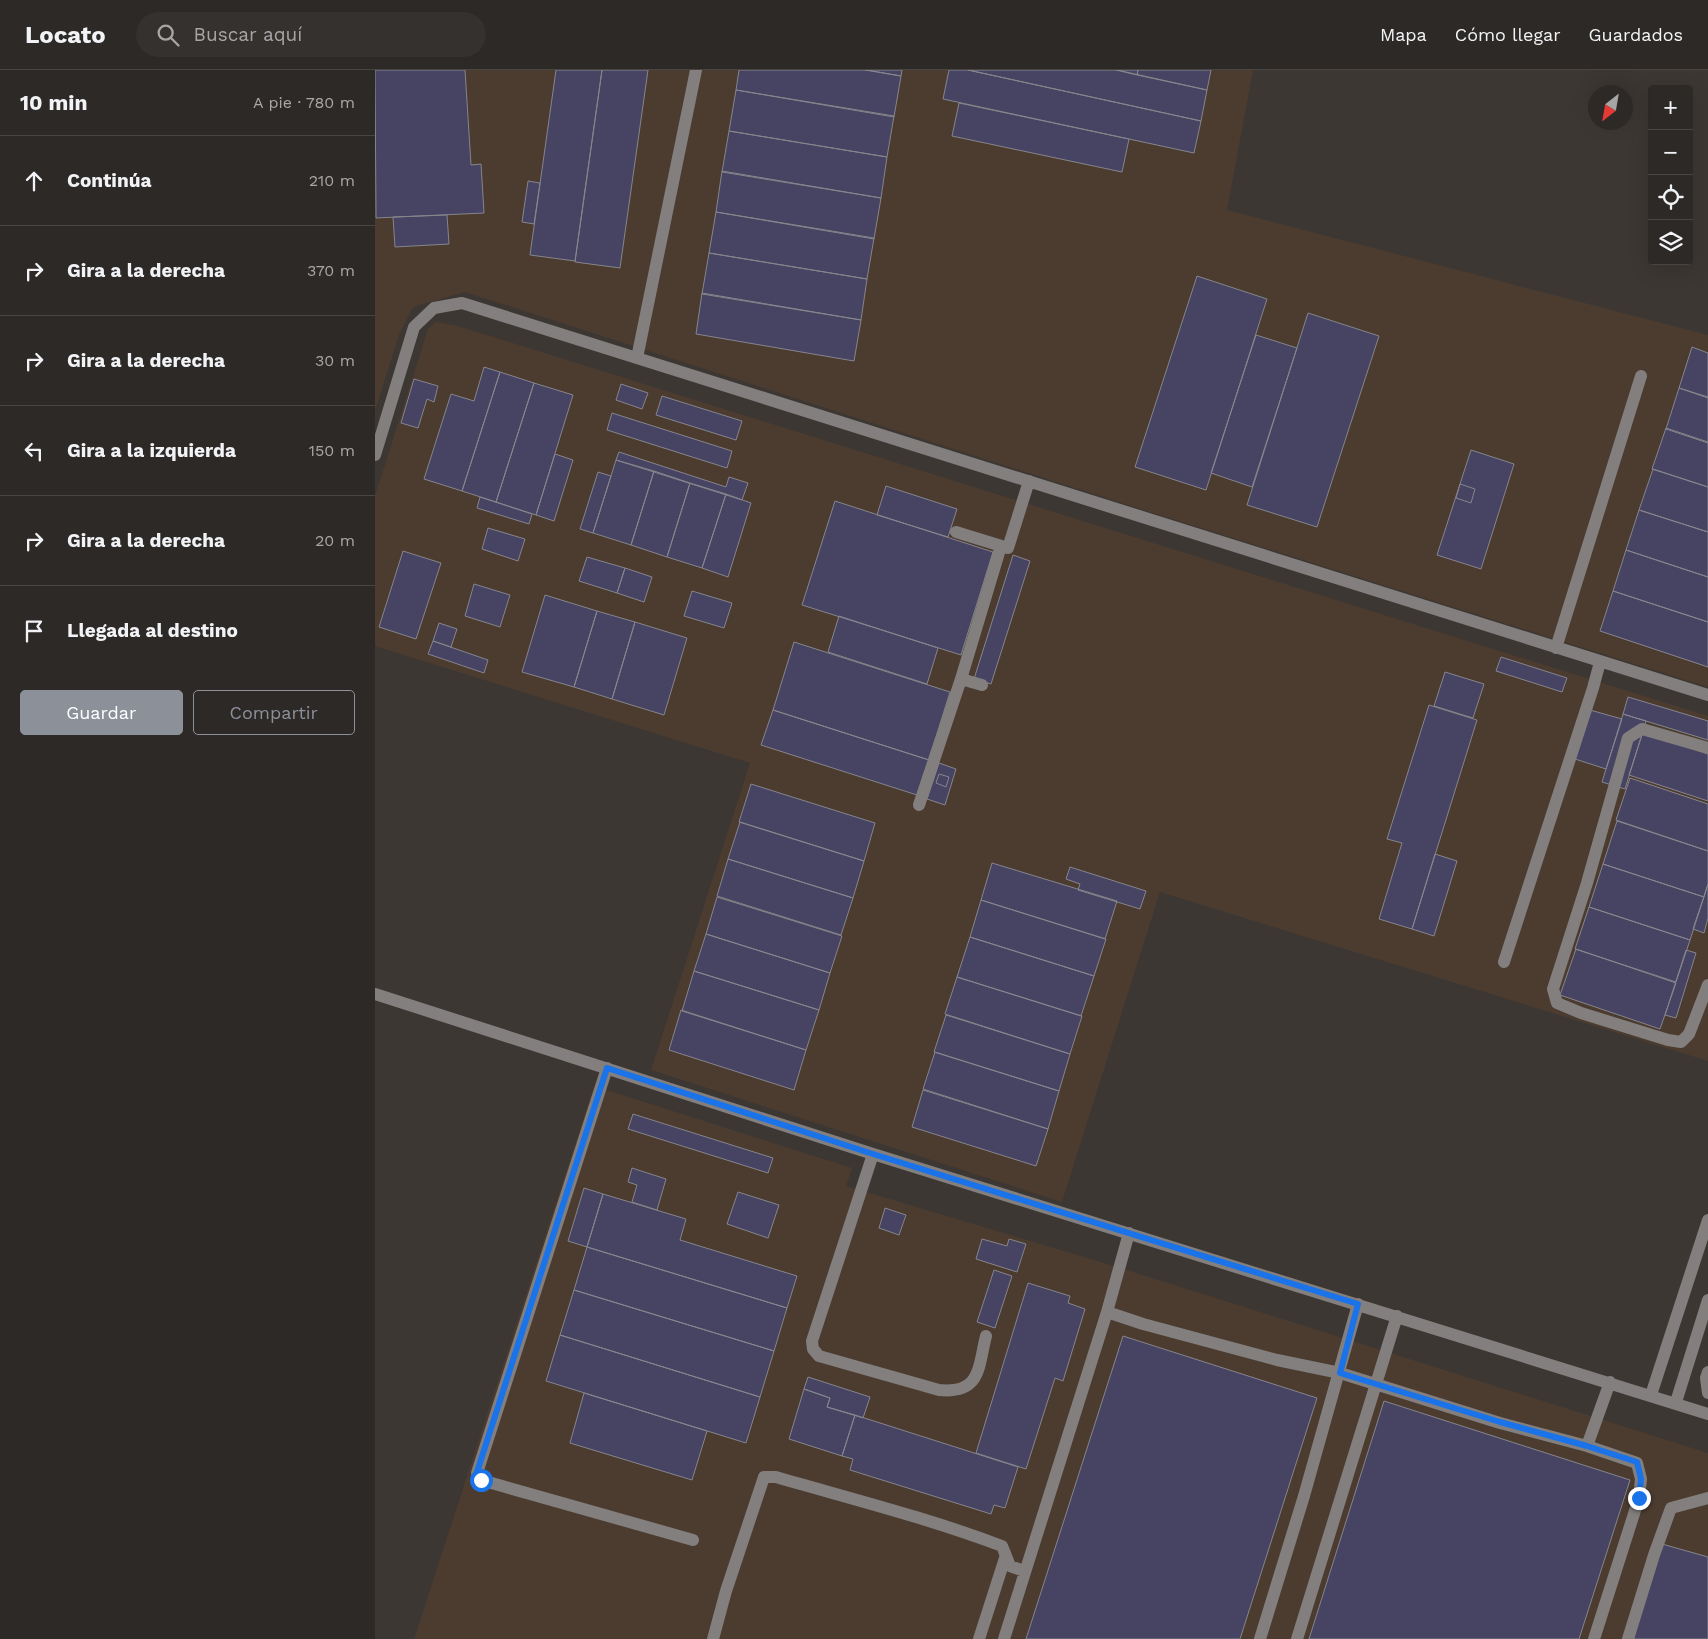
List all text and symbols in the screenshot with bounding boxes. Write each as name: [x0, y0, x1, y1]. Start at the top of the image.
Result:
search box: [136, 12, 486, 57]
text: Locato: [25, 21, 106, 49]
icon: search: [154, 21, 182, 49]
text: Buscar aquí: [194, 23, 302, 46]
text: Mapa: [1380, 24, 1427, 45]
text: Cómo llegar: [1455, 24, 1561, 45]
text: Guardados: [1589, 24, 1683, 45]
north arrow: [1588, 85, 1633, 130]
map controls: [1648, 85, 1693, 265]
button: +: [1648, 85, 1693, 130]
text: 10 min: [20, 90, 87, 115]
text: A pie · 780 m: [253, 93, 355, 112]
button: −: [1648, 130, 1693, 175]
icon: ahead: [20, 167, 48, 195]
text: Continúa: [67, 169, 151, 192]
text: 210 m: [309, 171, 355, 190]
button: locate: [1648, 175, 1693, 220]
button: layers: [1648, 220, 1693, 265]
icon: right: [20, 257, 48, 285]
text: Gira a la derecha: [67, 259, 225, 282]
text: 370 m: [307, 261, 355, 280]
icon: right: [20, 347, 48, 375]
text: Gira a la derecha: [67, 349, 225, 372]
text: 30 m: [315, 351, 355, 370]
icon: left: [20, 437, 48, 465]
text: Gira a la izquierda: [67, 439, 236, 462]
text: 150 m: [309, 441, 355, 460]
icon: right: [20, 527, 48, 555]
text: Gira a la derecha: [67, 529, 225, 552]
text: 20 m: [315, 531, 355, 550]
icon: arrive: [20, 617, 48, 645]
text: Llegada al destino: [67, 619, 238, 642]
button: Guardar: [20, 690, 183, 735]
button: Compartir: [193, 690, 355, 735]
route start: [470, 1469, 493, 1492]
route end: [1628, 1487, 1651, 1510]

